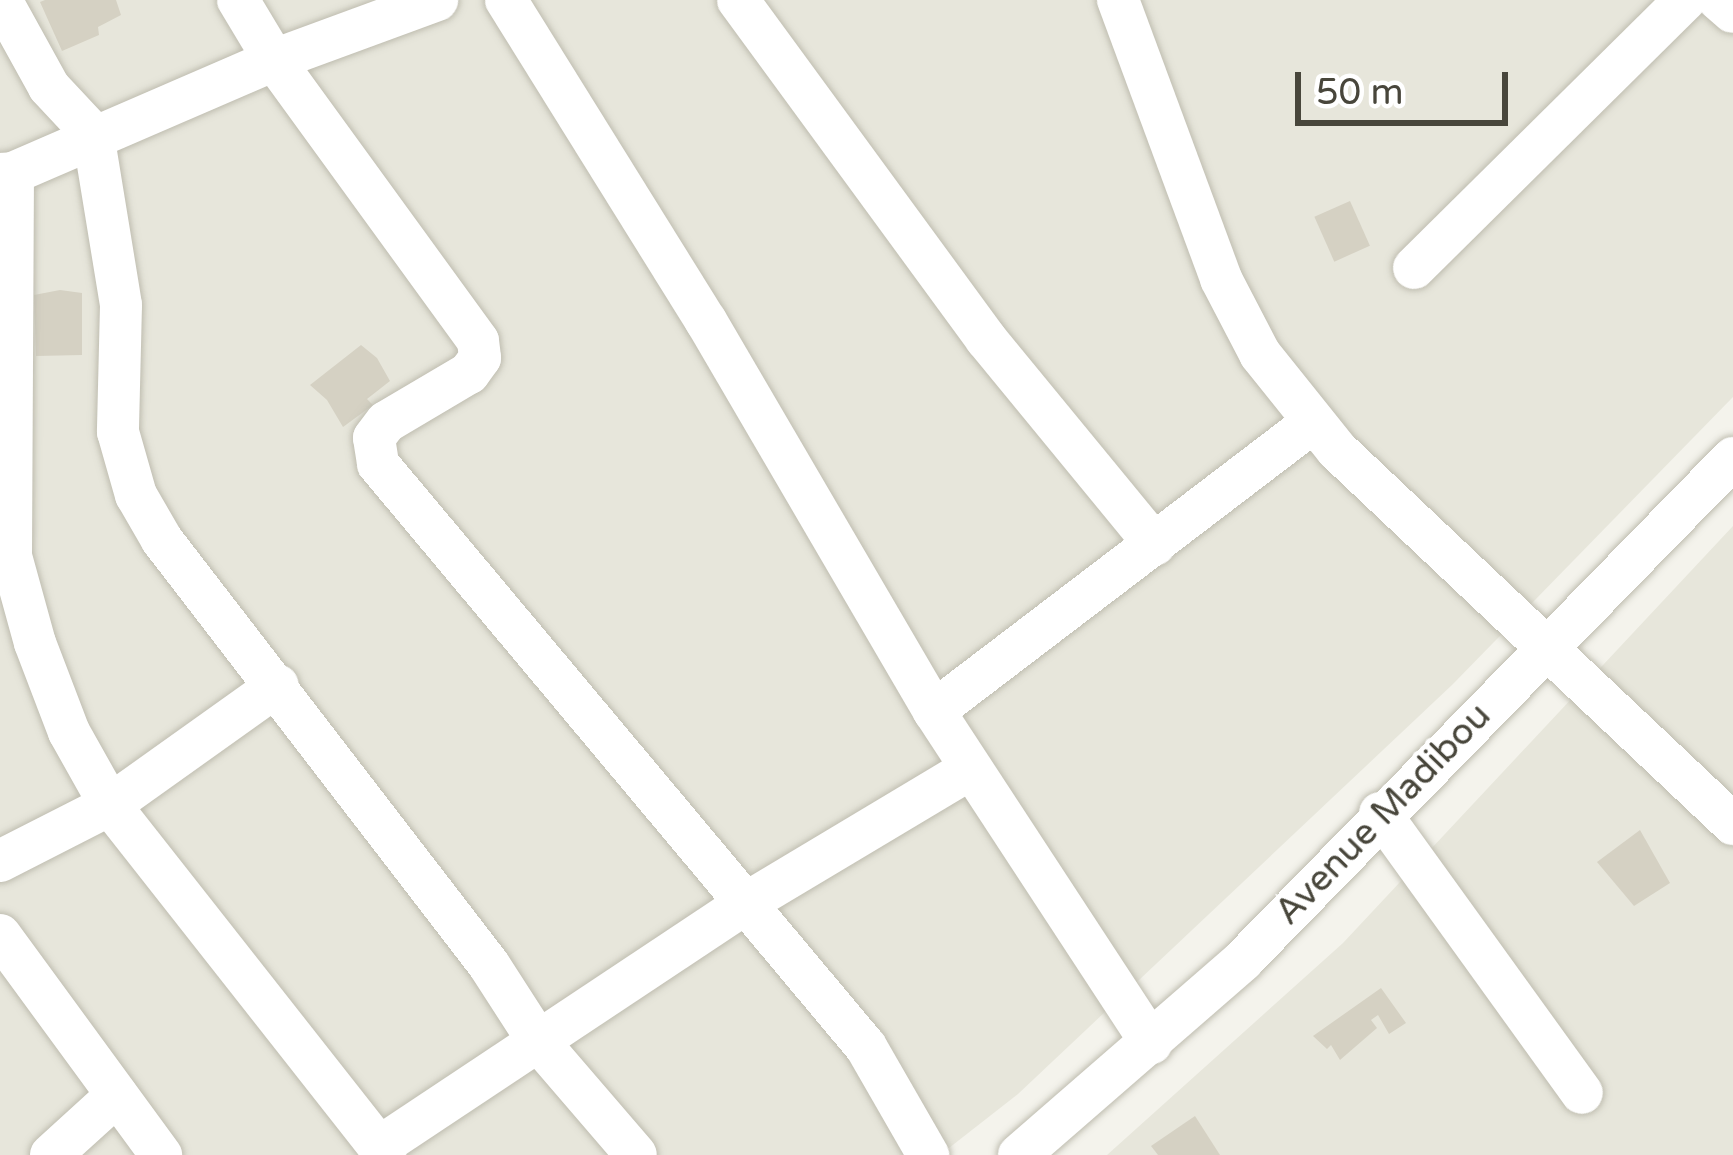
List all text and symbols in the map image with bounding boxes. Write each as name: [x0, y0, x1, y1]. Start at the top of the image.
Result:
scale bar: [1301, 48, 1514, 122]
text: 50 m: [1316, 71, 1404, 114]
street label: Avenue Madibou: [1266, 694, 1500, 934]

